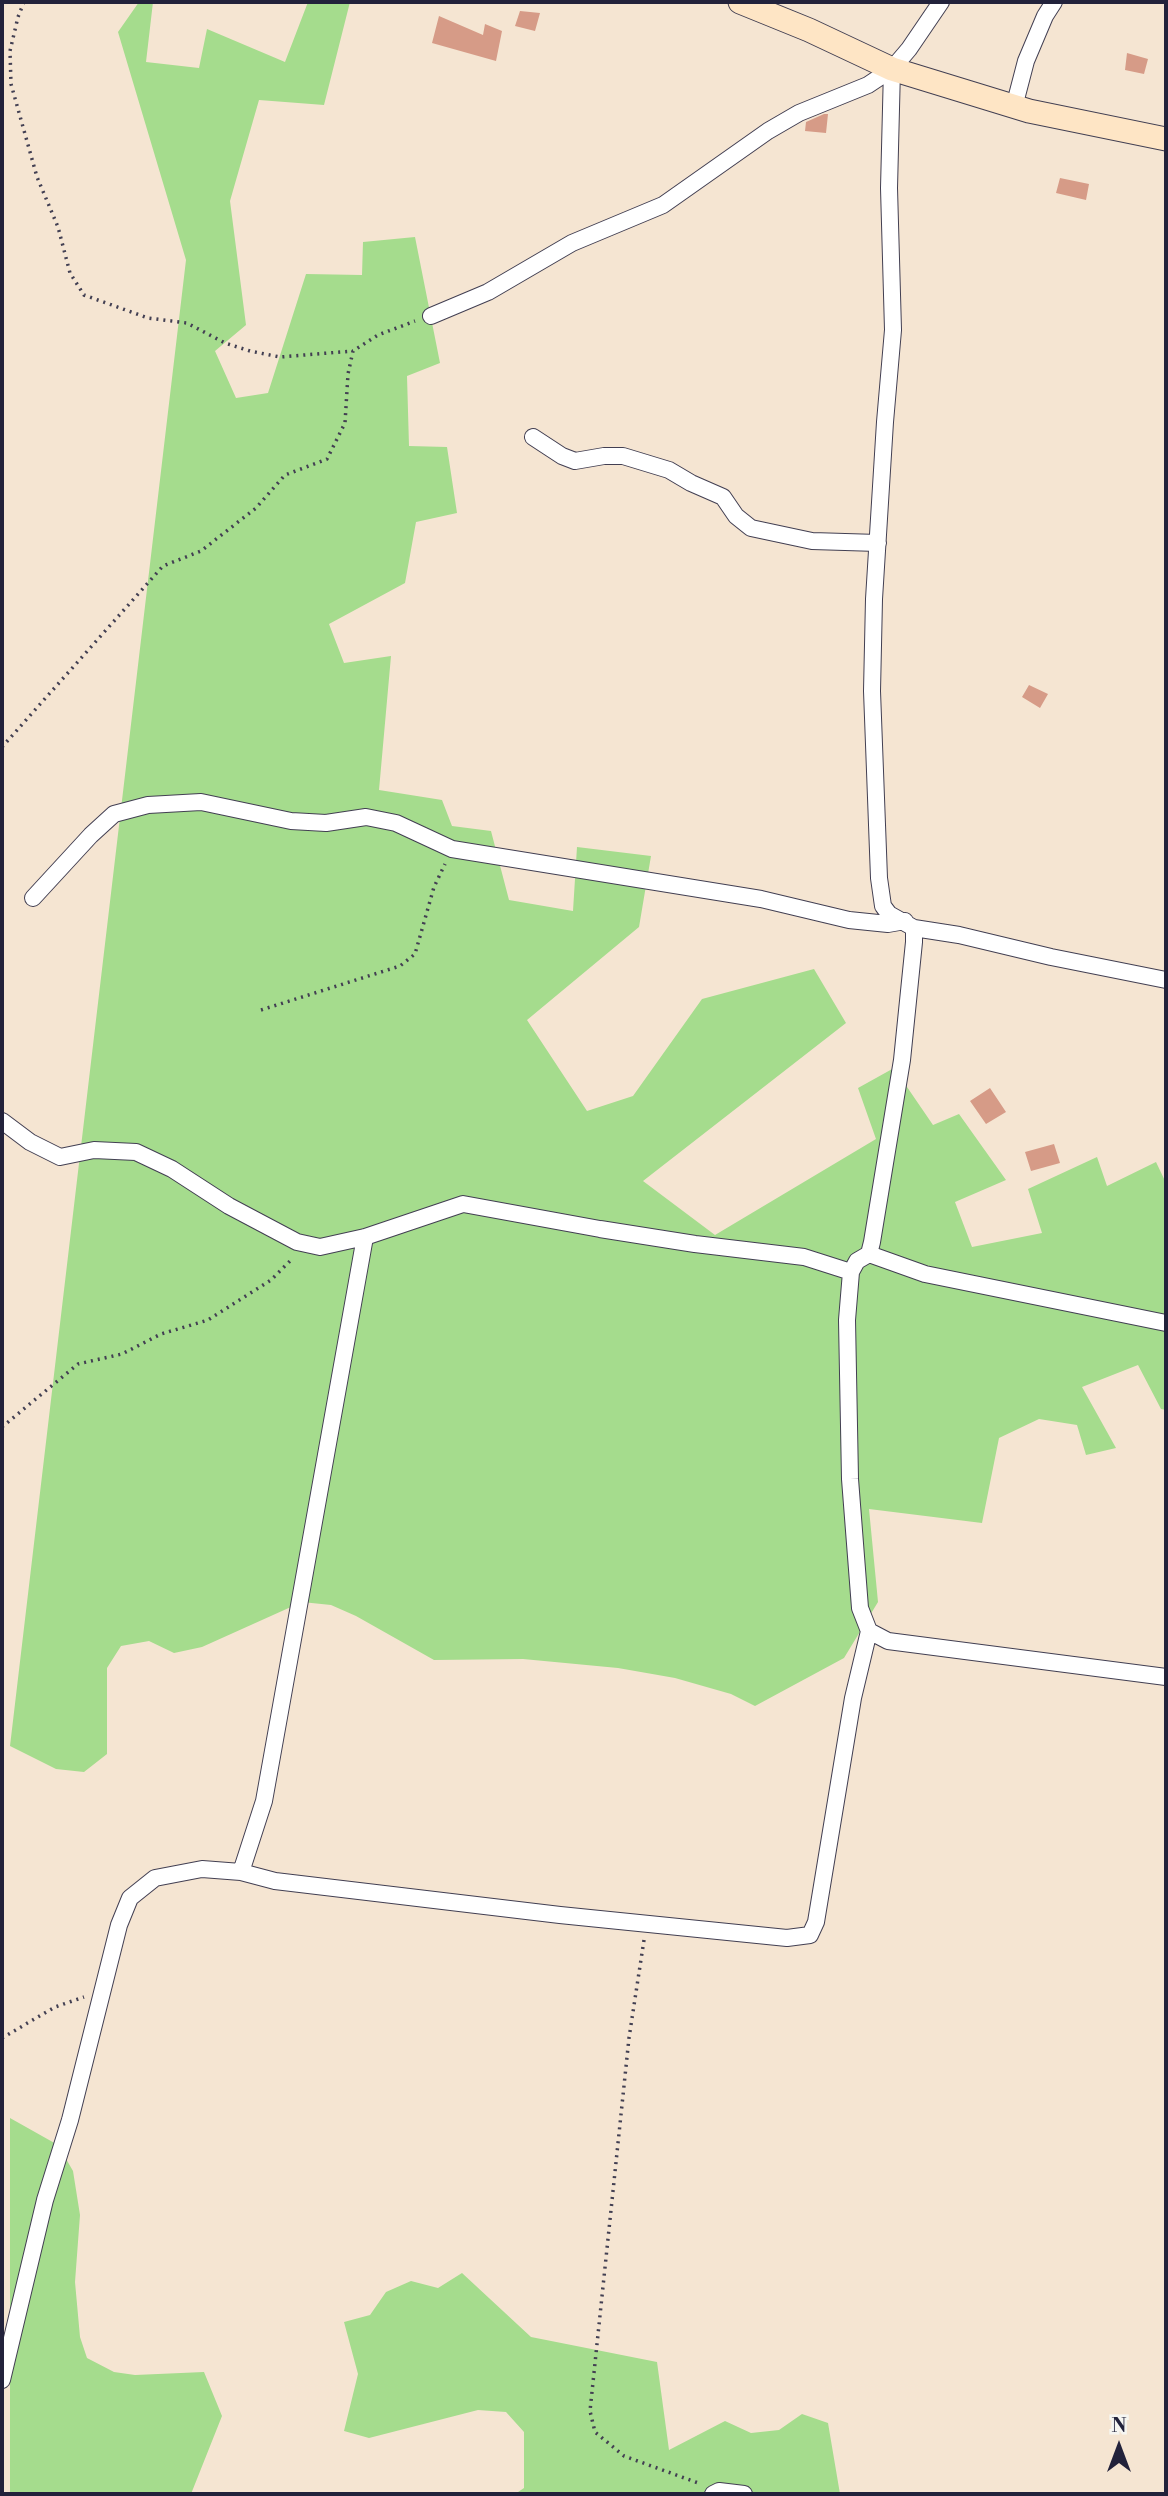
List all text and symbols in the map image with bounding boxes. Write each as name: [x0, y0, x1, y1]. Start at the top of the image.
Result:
north arrow: [1084, 2412, 1154, 2482]
text: N: [1111, 2414, 1127, 2438]

